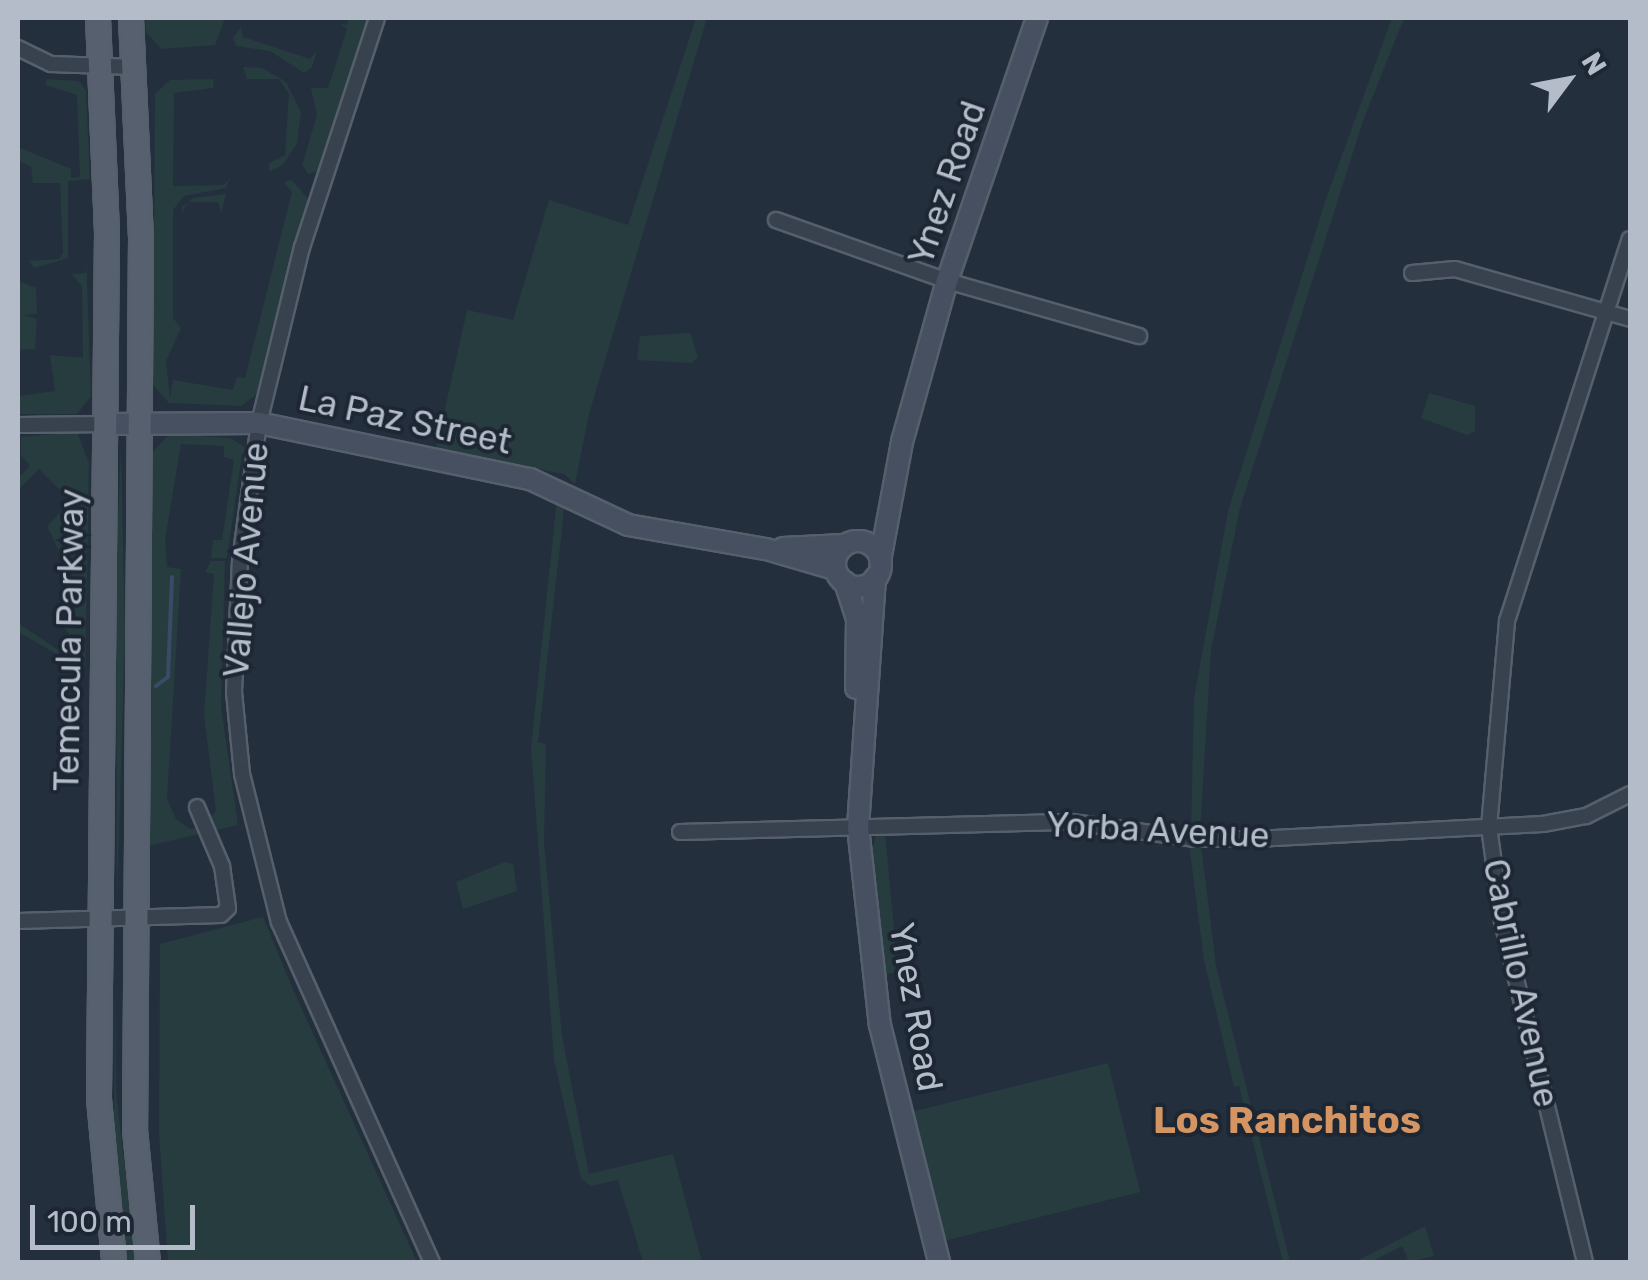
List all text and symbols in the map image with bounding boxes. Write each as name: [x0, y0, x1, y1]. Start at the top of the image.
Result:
north arrow: [1518, 30, 1618, 130]
text: N: [1575, 47, 1613, 81]
street label: Ynez Road: [899, 96, 995, 270]
street label: La Paz Street: [295, 377, 515, 463]
street label: Vallejo Avenue: [215, 440, 277, 680]
street label: Temecula Parkway: [45, 488, 93, 792]
street label: Yorba Avenue: [1045, 803, 1271, 857]
street label: Cabrillo Avenue: [1474, 855, 1568, 1111]
street label: Ynez Road: [881, 919, 951, 1095]
district label: Los Ranchitos: [1153, 1098, 1421, 1144]
scale bar: [35, 1185, 200, 1247]
text: 100 m: [47, 1204, 132, 1240]

